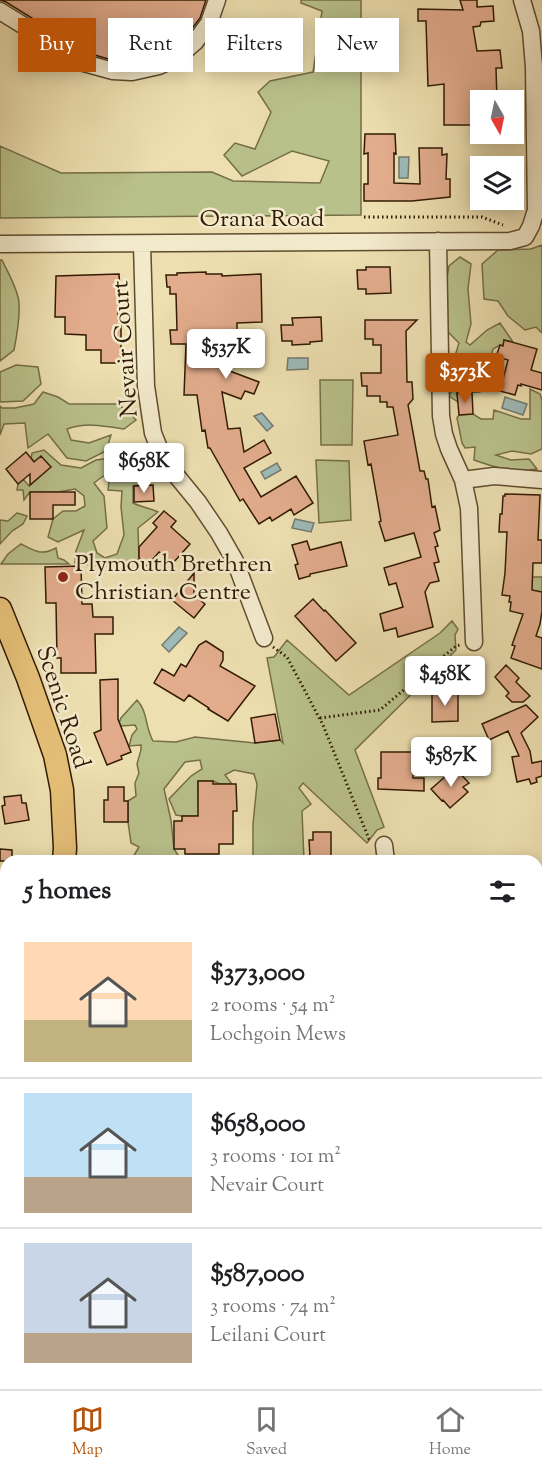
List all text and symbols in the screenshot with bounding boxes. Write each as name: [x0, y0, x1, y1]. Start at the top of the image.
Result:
chip: Buy: [18, 18, 96, 72]
chip: Rent: [108, 18, 193, 72]
chip: Filters: [205, 18, 303, 72]
chip: New: [315, 18, 399, 72]
north arrow: [470, 90, 524, 144]
map controls: [470, 90, 524, 210]
button: layers: [470, 156, 524, 210]
street label: Orana Road: [200, 203, 325, 237]
street label: Nevair Court: [104, 279, 148, 418]
pin: $537K: [184, 329, 268, 380]
text: $537K: [201, 334, 251, 363]
pin: $373K: [423, 353, 507, 404]
text: $373K: [439, 358, 491, 387]
pin: $658K: [102, 443, 186, 494]
text: $658K: [118, 448, 170, 477]
place label: Plymouth Brethren Christian Centre: [75, 548, 273, 610]
marker: Plymouth Brethren Christian Centre: [56, 570, 70, 584]
street label: Scenic Road: [26, 642, 98, 774]
pin: $458K: [403, 656, 487, 707]
text: $458K: [419, 661, 471, 690]
pin: $587K: [409, 737, 493, 788]
text: $587K: [425, 742, 477, 771]
text: 5 homes: [24, 873, 111, 910]
icon: filters: [486, 875, 519, 908]
text: $373,000: [210, 955, 305, 992]
icon: home: [72, 966, 144, 1038]
text: 2 rooms · 54 m²: [210, 992, 335, 1021]
text: Lochgoin Mews: [210, 1021, 346, 1050]
text: $658,000: [210, 1106, 305, 1143]
icon: home: [72, 1117, 144, 1189]
text: 3 rooms · 101 m²: [210, 1143, 341, 1172]
text: Nevair Court: [210, 1172, 324, 1201]
text: $587,000: [210, 1256, 305, 1293]
icon: home: [72, 1267, 144, 1339]
text: 3 rooms · 74 m²: [210, 1293, 336, 1322]
text: Leilani Court: [210, 1322, 326, 1351]
tab: Map: [71, 1403, 104, 1462]
tab: Saved: [246, 1403, 287, 1462]
tab: Home: [429, 1403, 471, 1462]

